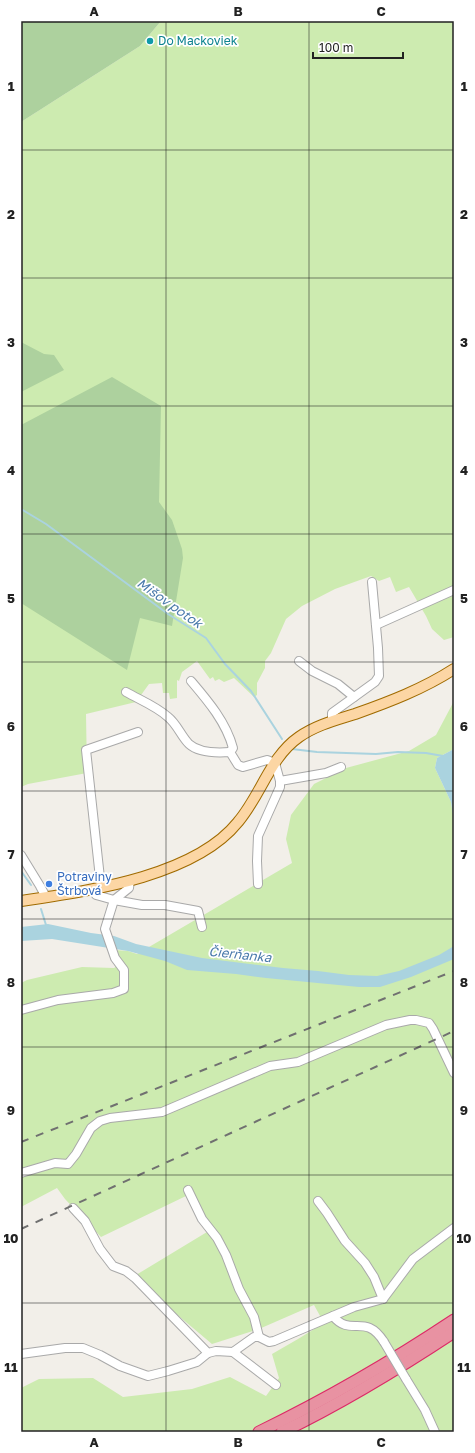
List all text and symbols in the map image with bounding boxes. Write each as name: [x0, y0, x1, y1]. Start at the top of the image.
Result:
text: A: [89, 3, 99, 19]
text: B: [233, 3, 243, 19]
text: C: [376, 3, 386, 19]
place label: Do Mackoviek: [158, 33, 238, 48]
scale bar: [313, 34, 403, 60]
marker: Do Mackoviek: [145, 36, 155, 46]
text: 100 m: [319, 40, 353, 55]
text: 1: [8, 78, 15, 94]
text: 1: [461, 78, 468, 94]
text: 2: [7, 206, 15, 222]
text: 2: [460, 206, 468, 222]
text: 3: [7, 334, 15, 350]
text: 3: [460, 334, 468, 350]
text: 4: [7, 462, 15, 478]
text: 4: [460, 462, 468, 478]
water label: Mišov potok: [134, 575, 207, 632]
text: 5: [7, 590, 15, 606]
text: 5: [460, 590, 468, 606]
text: 6: [7, 718, 15, 734]
text: 6: [460, 718, 468, 734]
text: 7: [7, 846, 15, 862]
text: 7: [460, 846, 468, 862]
place label: Potraviny Štrbová: [57, 869, 112, 898]
marker: Potraviny Štrbová: [44, 879, 54, 889]
water label: Čierňanka: [208, 943, 273, 965]
text: 8: [7, 974, 15, 990]
text: 8: [460, 974, 468, 990]
text: 9: [7, 1102, 15, 1118]
text: 9: [460, 1102, 468, 1118]
text: 10: [3, 1230, 19, 1246]
text: 10: [456, 1230, 472, 1246]
text: 11: [4, 1359, 18, 1375]
text: 11: [457, 1359, 471, 1375]
text: A: [89, 1434, 99, 1450]
text: B: [233, 1434, 243, 1450]
text: C: [376, 1434, 386, 1450]

